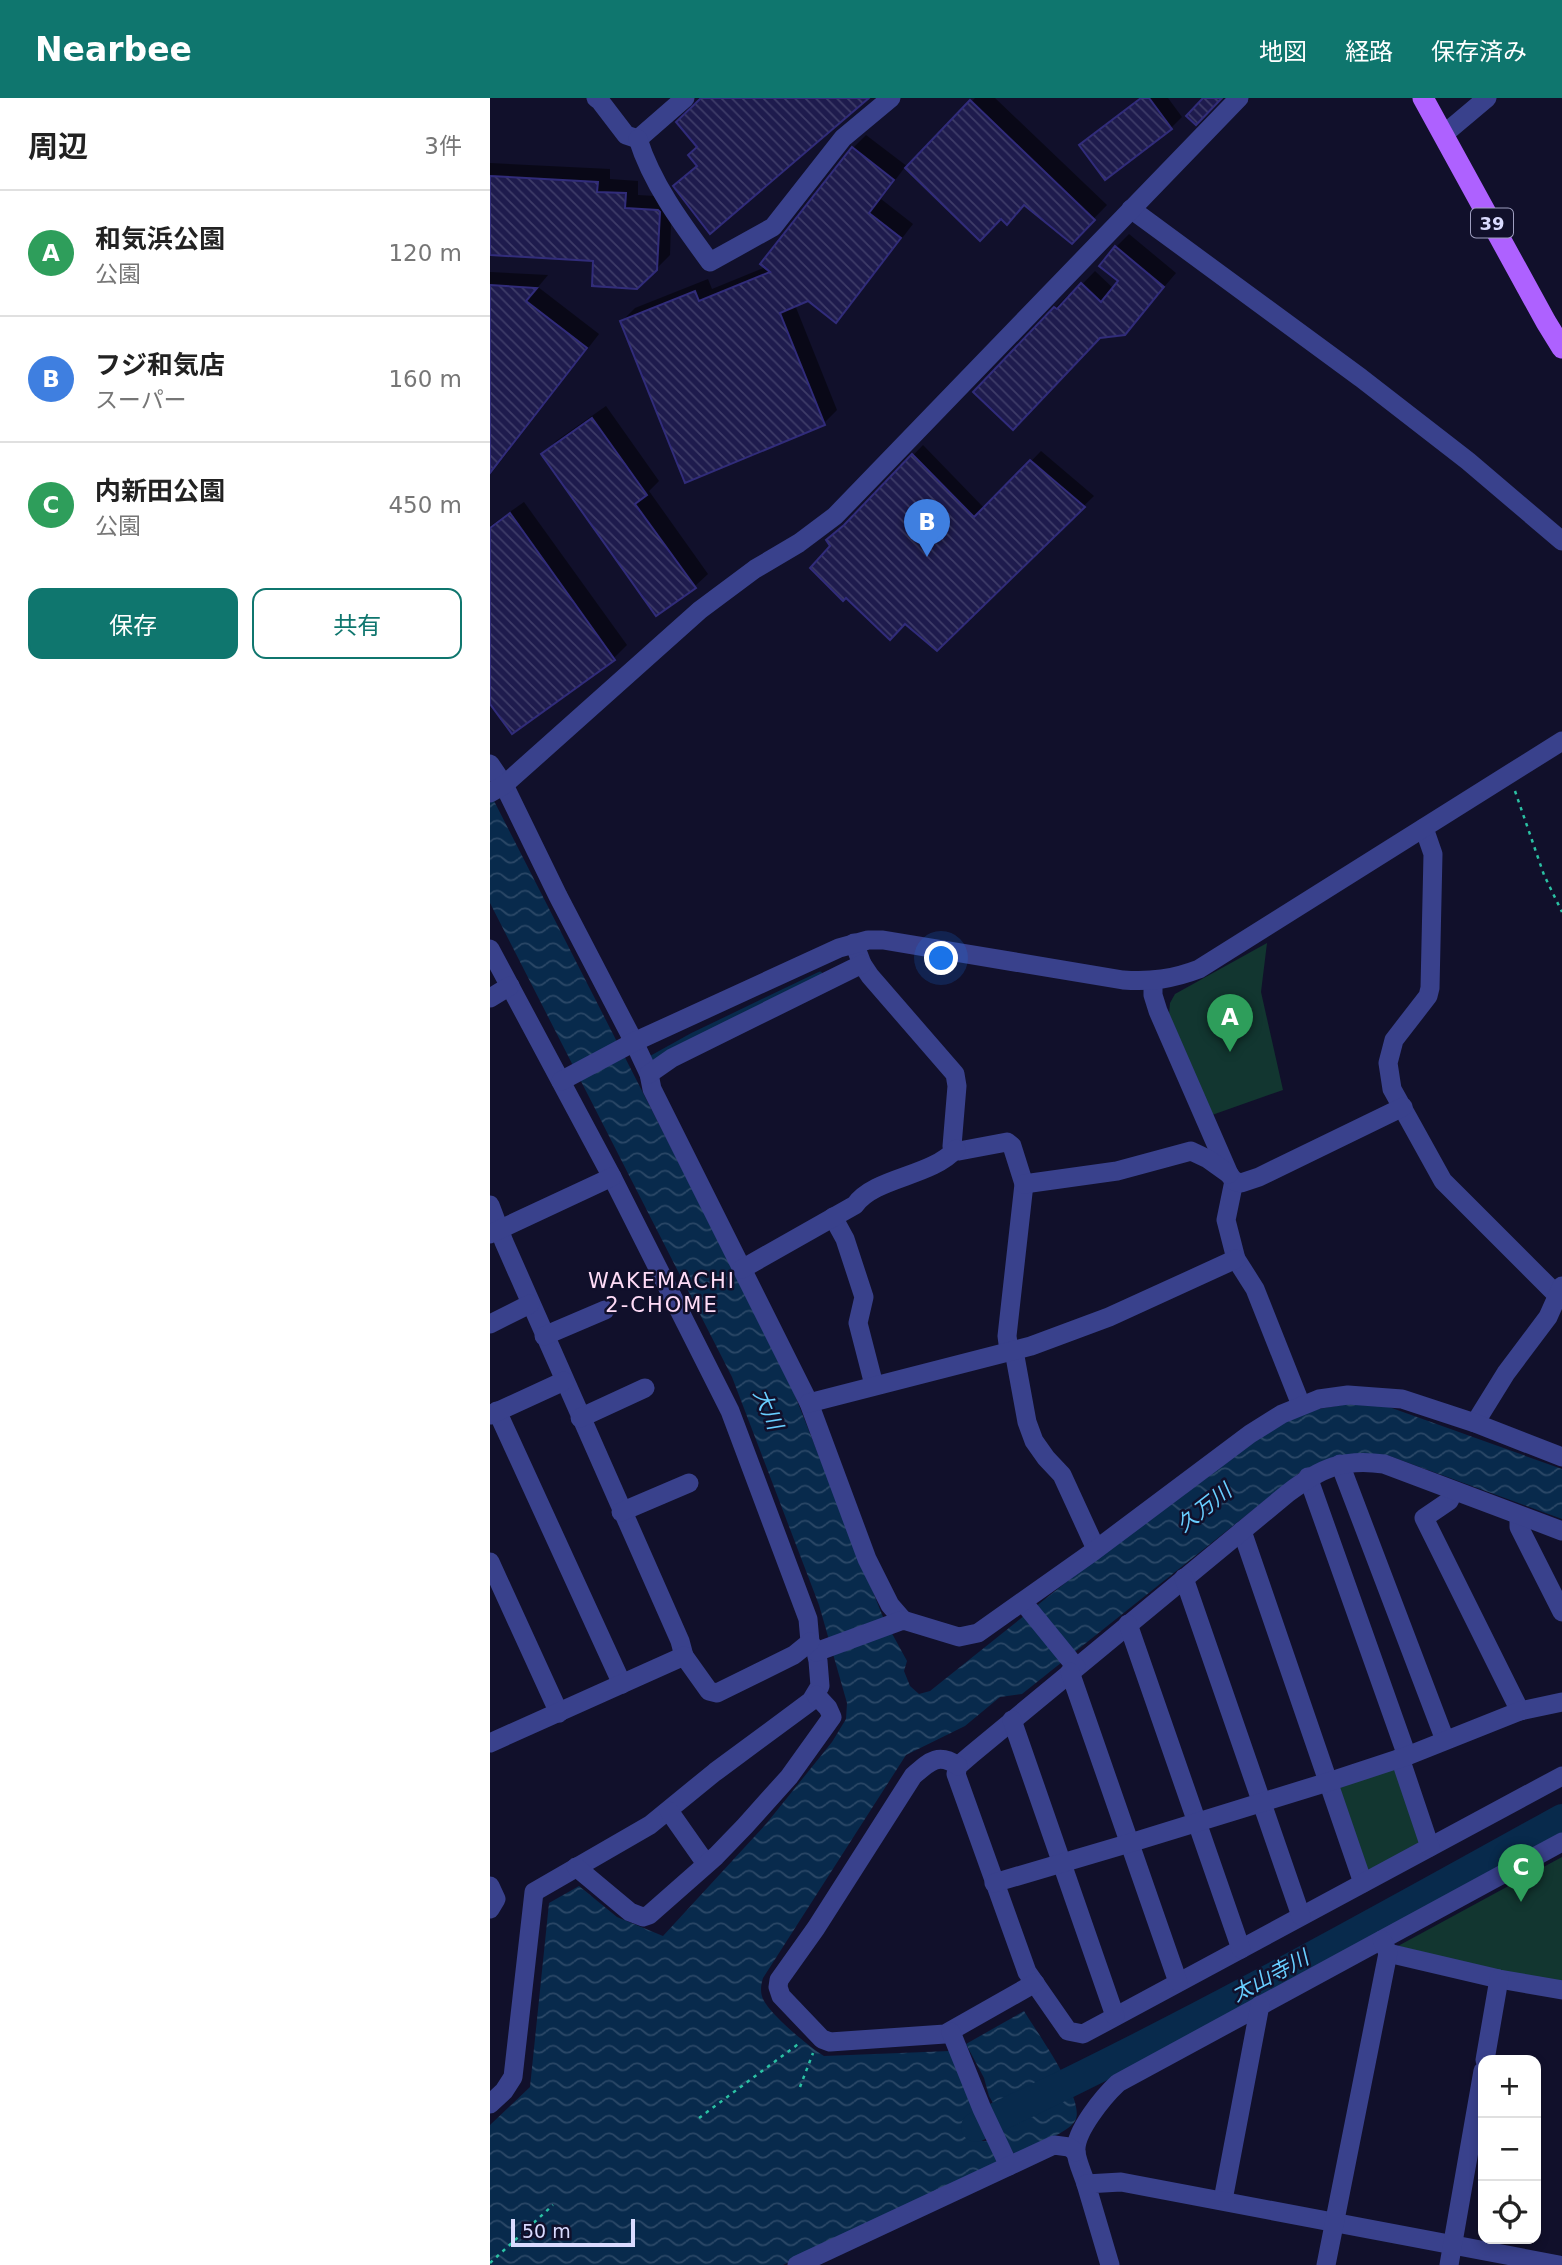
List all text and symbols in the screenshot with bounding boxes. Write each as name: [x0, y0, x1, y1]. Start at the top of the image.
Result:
text: Nearbee: [35, 30, 192, 69]
text: 地図: [1259, 38, 1307, 66]
text: 経路: [1345, 38, 1393, 66]
text: 保存済み: [1431, 38, 1527, 66]
text: 周辺: [28, 129, 88, 164]
text: 3件: [424, 133, 462, 159]
road number: 39: [1471, 208, 1513, 238]
text: 和気浜公園: [95, 224, 225, 254]
text: A: [42, 240, 60, 266]
text: 120 m: [388, 240, 462, 266]
text: 公園: [95, 261, 141, 287]
text: フジ和気店: [95, 350, 225, 380]
text: B: [42, 366, 60, 392]
text: 160 m: [388, 366, 462, 392]
text: スーパー: [95, 387, 187, 413]
text: 内新田公園: [95, 476, 225, 506]
text: C: [43, 492, 59, 518]
text: 450 m: [388, 492, 462, 518]
pin: B: [904, 499, 950, 557]
text: 公園: [95, 513, 141, 539]
button: 保存: [28, 588, 238, 659]
button: 共有: [252, 588, 462, 659]
your location: [924, 941, 958, 975]
pin: A: [1207, 994, 1253, 1052]
district label: WAKEMACHI 2-CHOME: [588, 1269, 736, 1317]
water label: 大川: [749, 1385, 788, 1435]
water label: 久万川: [1172, 1478, 1238, 1537]
pin: C: [1498, 1844, 1544, 1902]
water label: 太山寺川: [1227, 1945, 1314, 2006]
map controls: [1478, 2055, 1541, 2244]
button: +: [1478, 2055, 1541, 2118]
button: −: [1478, 2118, 1541, 2181]
button: locate: [1478, 2181, 1541, 2244]
scale bar: [511, 2216, 635, 2248]
text: 50 m: [522, 2220, 571, 2242]

